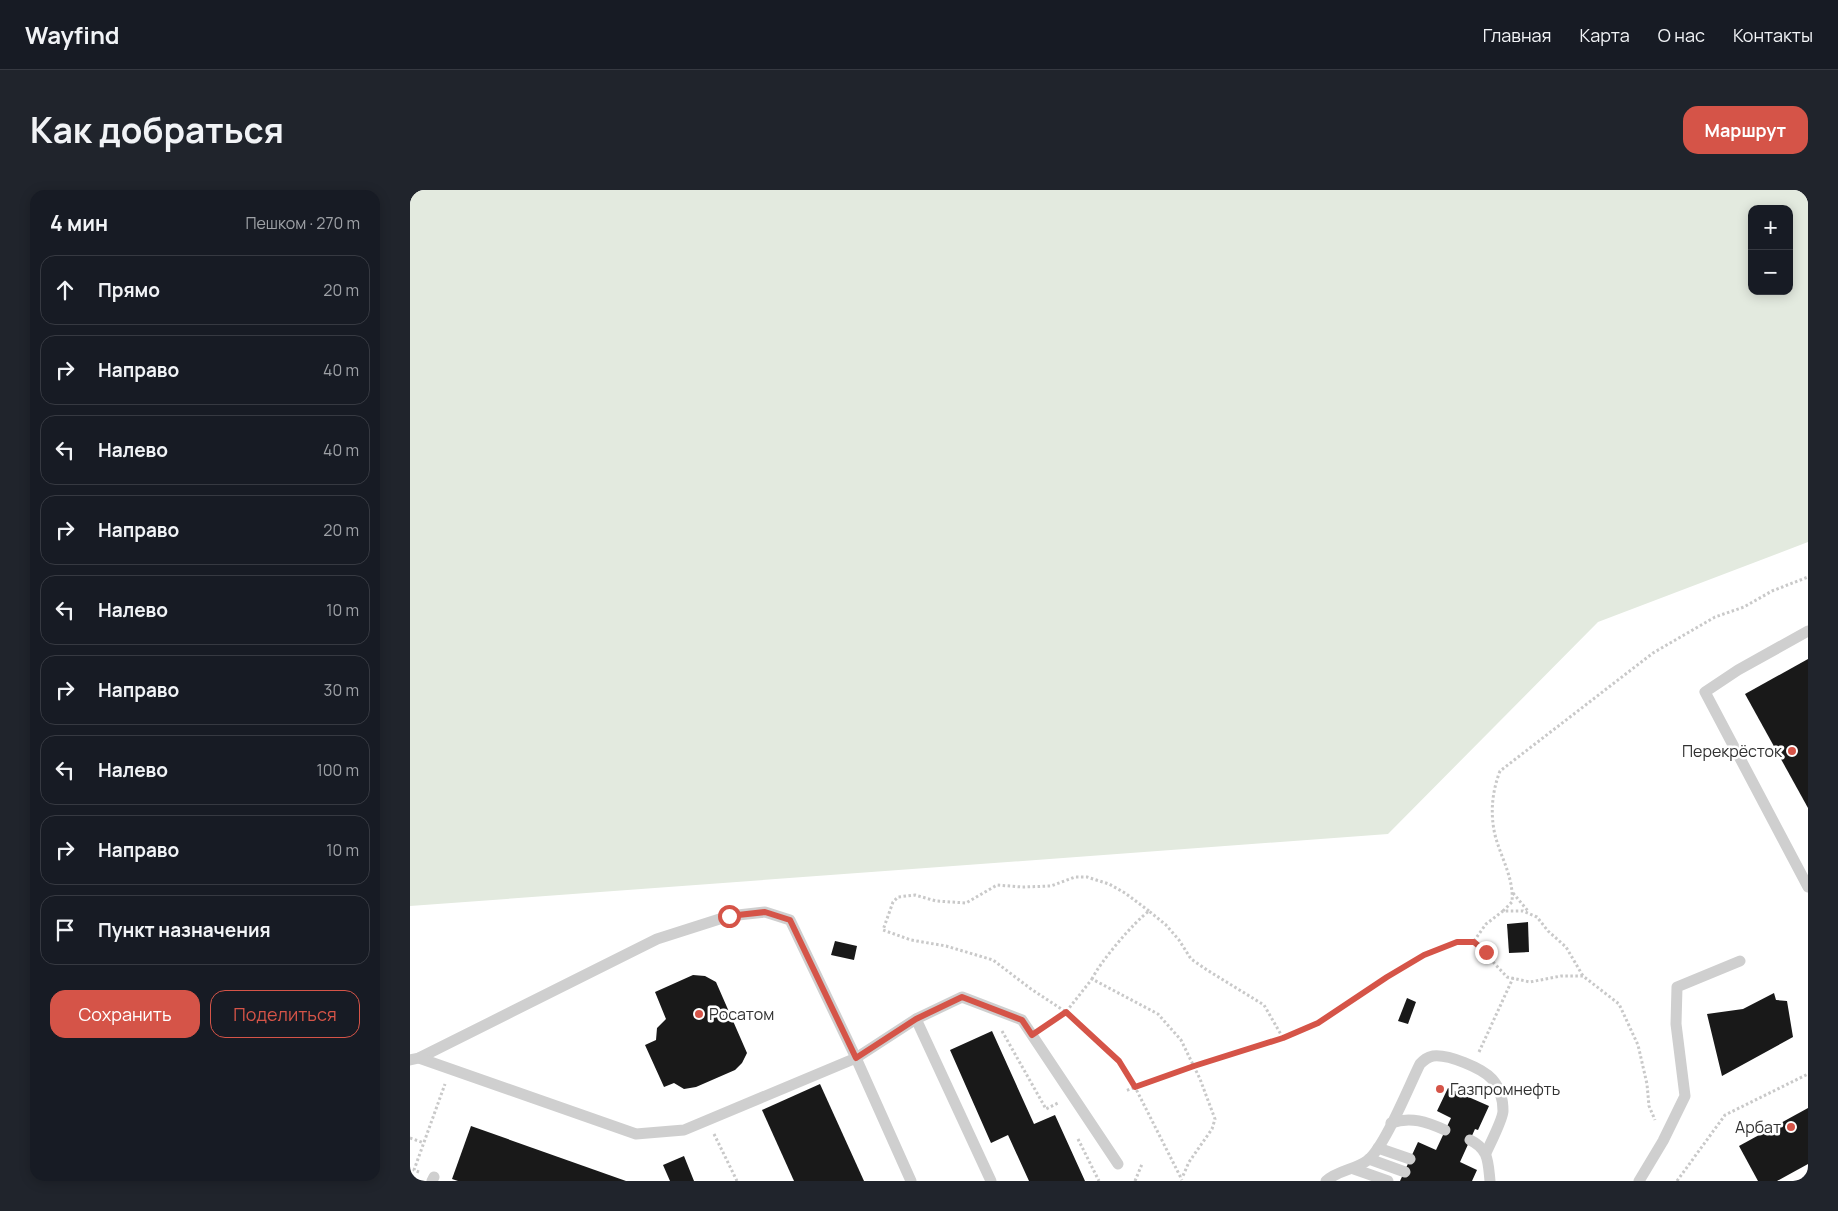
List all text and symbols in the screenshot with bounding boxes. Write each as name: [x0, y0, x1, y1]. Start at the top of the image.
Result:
text: Wayfind: [25, 18, 120, 51]
text: Главная: [1483, 23, 1552, 47]
text: Карта: [1580, 23, 1630, 47]
text: О нас: [1658, 23, 1705, 47]
text: Контакты: [1733, 23, 1813, 47]
text: Как добраться: [30, 106, 284, 154]
button: Маршрут: [1683, 106, 1808, 154]
map controls: [1748, 205, 1793, 295]
button: +: [1748, 205, 1793, 250]
text: 4 мин: [50, 209, 108, 237]
text: Пешком · 270 m: [245, 212, 360, 234]
button: −: [1748, 250, 1793, 295]
icon: ahead: [51, 276, 79, 304]
text: Прямо: [98, 277, 160, 303]
text: 20 m: [323, 279, 359, 301]
icon: right: [51, 356, 79, 384]
text: Направо: [98, 357, 179, 383]
text: 40 m: [323, 359, 359, 381]
icon: left: [51, 436, 79, 464]
text: Налево: [98, 437, 168, 463]
text: 40 m: [323, 439, 359, 461]
icon: right: [51, 516, 79, 544]
text: Направо: [98, 517, 179, 543]
text: 20 m: [323, 519, 359, 541]
icon: left: [51, 596, 79, 624]
text: Налево: [98, 597, 168, 623]
text: 10 m: [326, 599, 359, 621]
icon: right: [51, 676, 79, 704]
text: Направо: [98, 677, 179, 703]
text: 30 m: [324, 679, 359, 701]
place label: Перекрёсток: [1682, 740, 1783, 762]
marker: Перекрёсток: [1786, 745, 1798, 757]
icon: left: [51, 756, 79, 784]
text: Налево: [98, 757, 168, 783]
text: 100 m: [316, 759, 359, 781]
icon: right: [51, 836, 79, 864]
text: Направо: [98, 837, 179, 863]
text: 10 m: [326, 839, 359, 861]
route start: [718, 905, 741, 928]
icon: arrive: [51, 916, 79, 944]
text: Пункт назначения: [98, 917, 271, 943]
route end: [1475, 941, 1498, 964]
button: Сохранить: [50, 990, 200, 1038]
button: Поделиться: [210, 990, 360, 1038]
place label: Росатом: [709, 1003, 774, 1025]
marker: Росатом: [693, 1008, 705, 1020]
place label: Газпромнефть: [1450, 1078, 1560, 1100]
marker: Газпромнефть: [1434, 1083, 1446, 1095]
place label: Арбат: [1735, 1116, 1781, 1138]
marker: Арбат: [1785, 1121, 1797, 1133]

